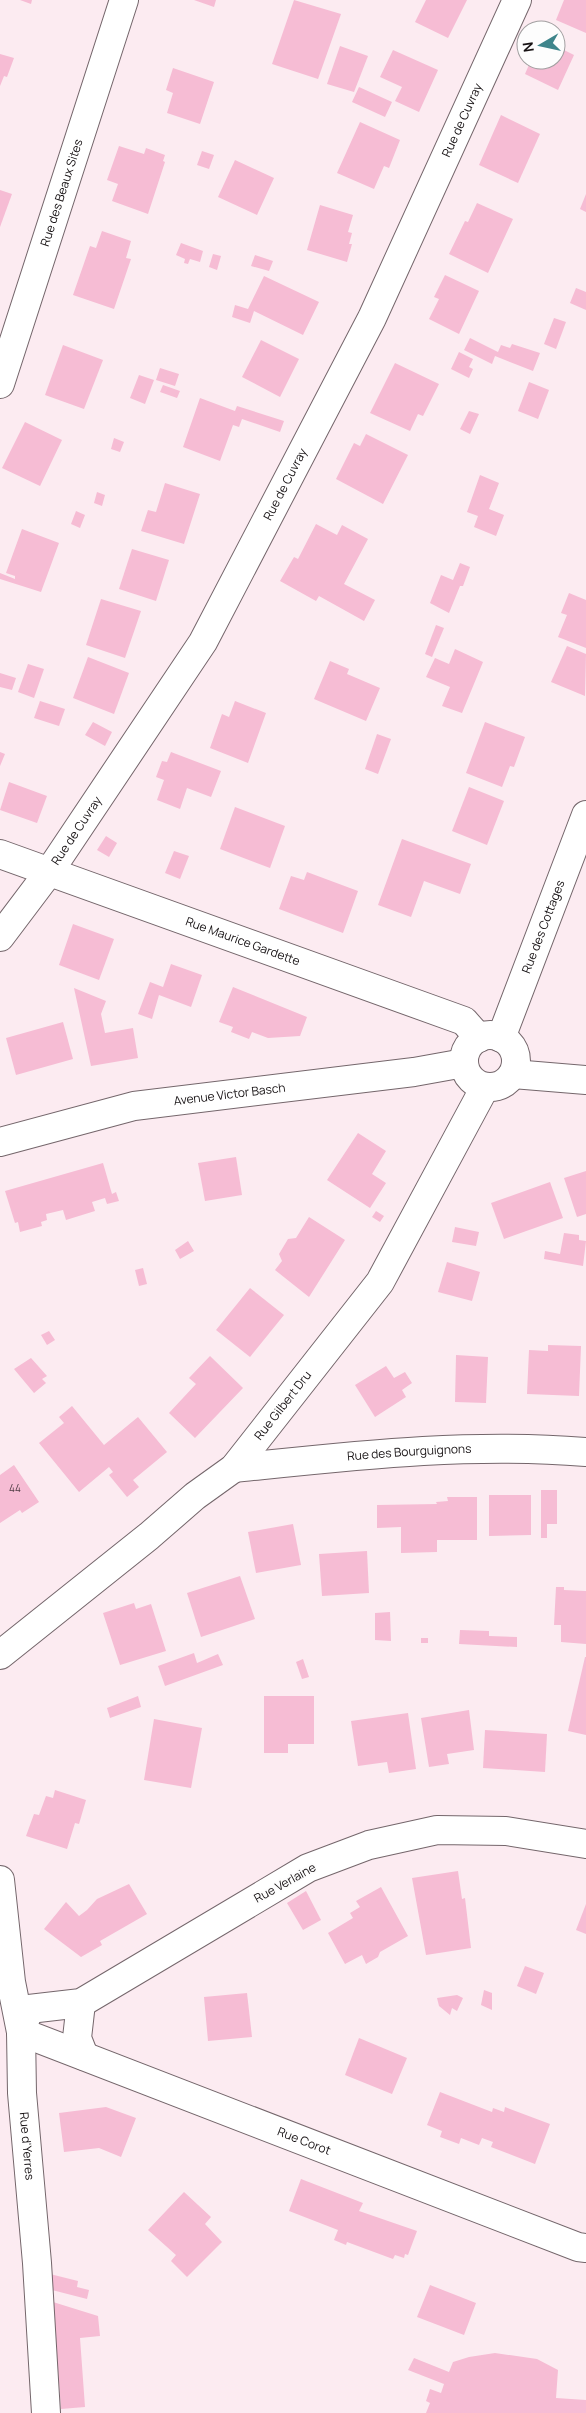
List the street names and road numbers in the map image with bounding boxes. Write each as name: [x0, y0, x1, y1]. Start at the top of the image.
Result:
street label: Rue de Cuvray: [438, 80, 486, 160]
street label: Rue des Beaux Sites: [36, 137, 87, 248]
street label: Rue de Cuvray: [259, 444, 311, 523]
street label: Rue de Cuvray: [47, 792, 106, 868]
street label: Rue des Cottages: [517, 877, 568, 976]
street label: Rue Maurice Gardette: [183, 912, 302, 969]
street label: Avenue Victor Basch: [173, 1079, 286, 1109]
street label: Rue Gilbert Dru: [250, 1367, 315, 1443]
street label: Rue des Bourguignons: [346, 1440, 472, 1465]
street label: Rue Verlaine: [251, 1859, 319, 1907]
street label: Rue d'Yerres: [16, 2111, 39, 2181]
street label: Rue Corot: [275, 2123, 333, 2159]

